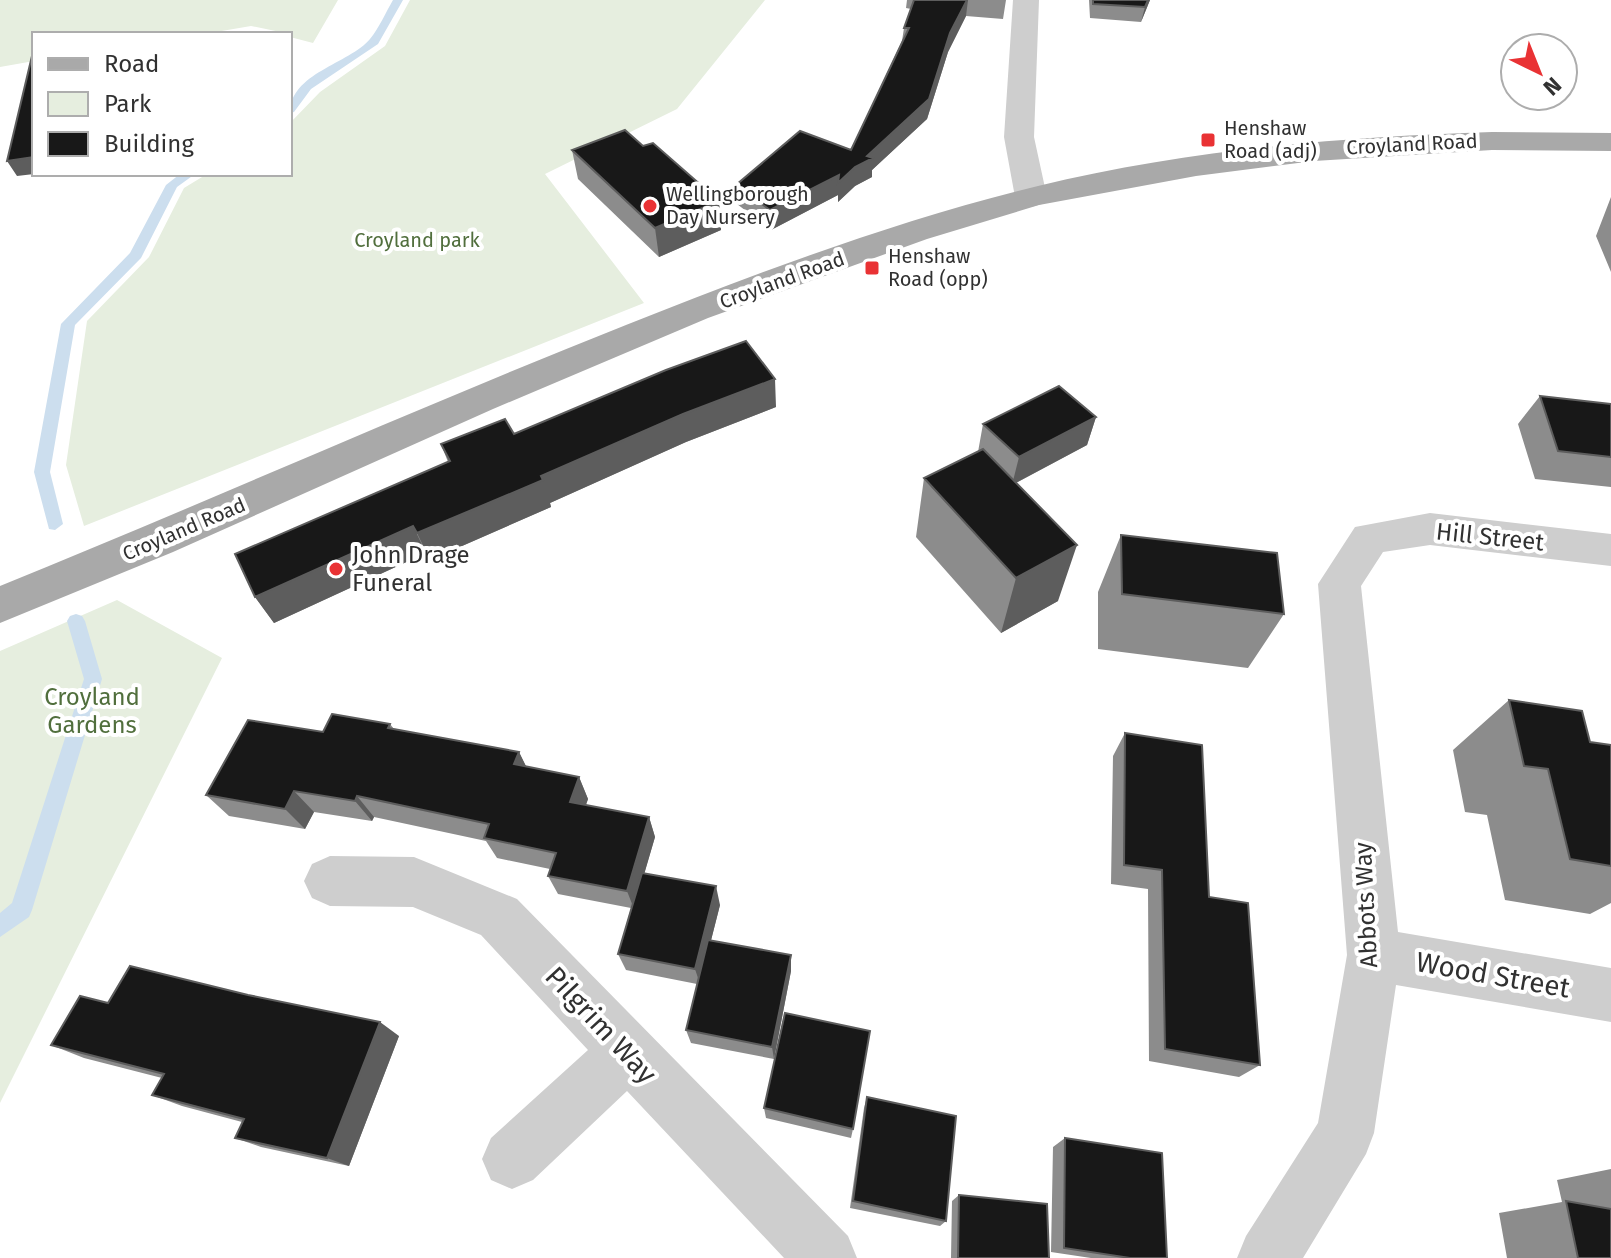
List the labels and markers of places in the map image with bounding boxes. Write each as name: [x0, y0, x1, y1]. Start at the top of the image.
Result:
place label: Henshaw Road (adj): [1224, 116, 1317, 163]
marker: Henshaw Road (adj): [1199, 131, 1217, 149]
place label: Wellingborough Day Nursery: [666, 182, 809, 229]
marker: Wellingborough Day Nursery: [641, 197, 659, 215]
place label: Henshaw Road (opp): [888, 244, 988, 291]
marker: Henshaw Road (opp): [863, 259, 881, 277]
place label: John Drage Funeral: [352, 541, 470, 597]
marker: John Drage Funeral: [327, 560, 345, 578]

